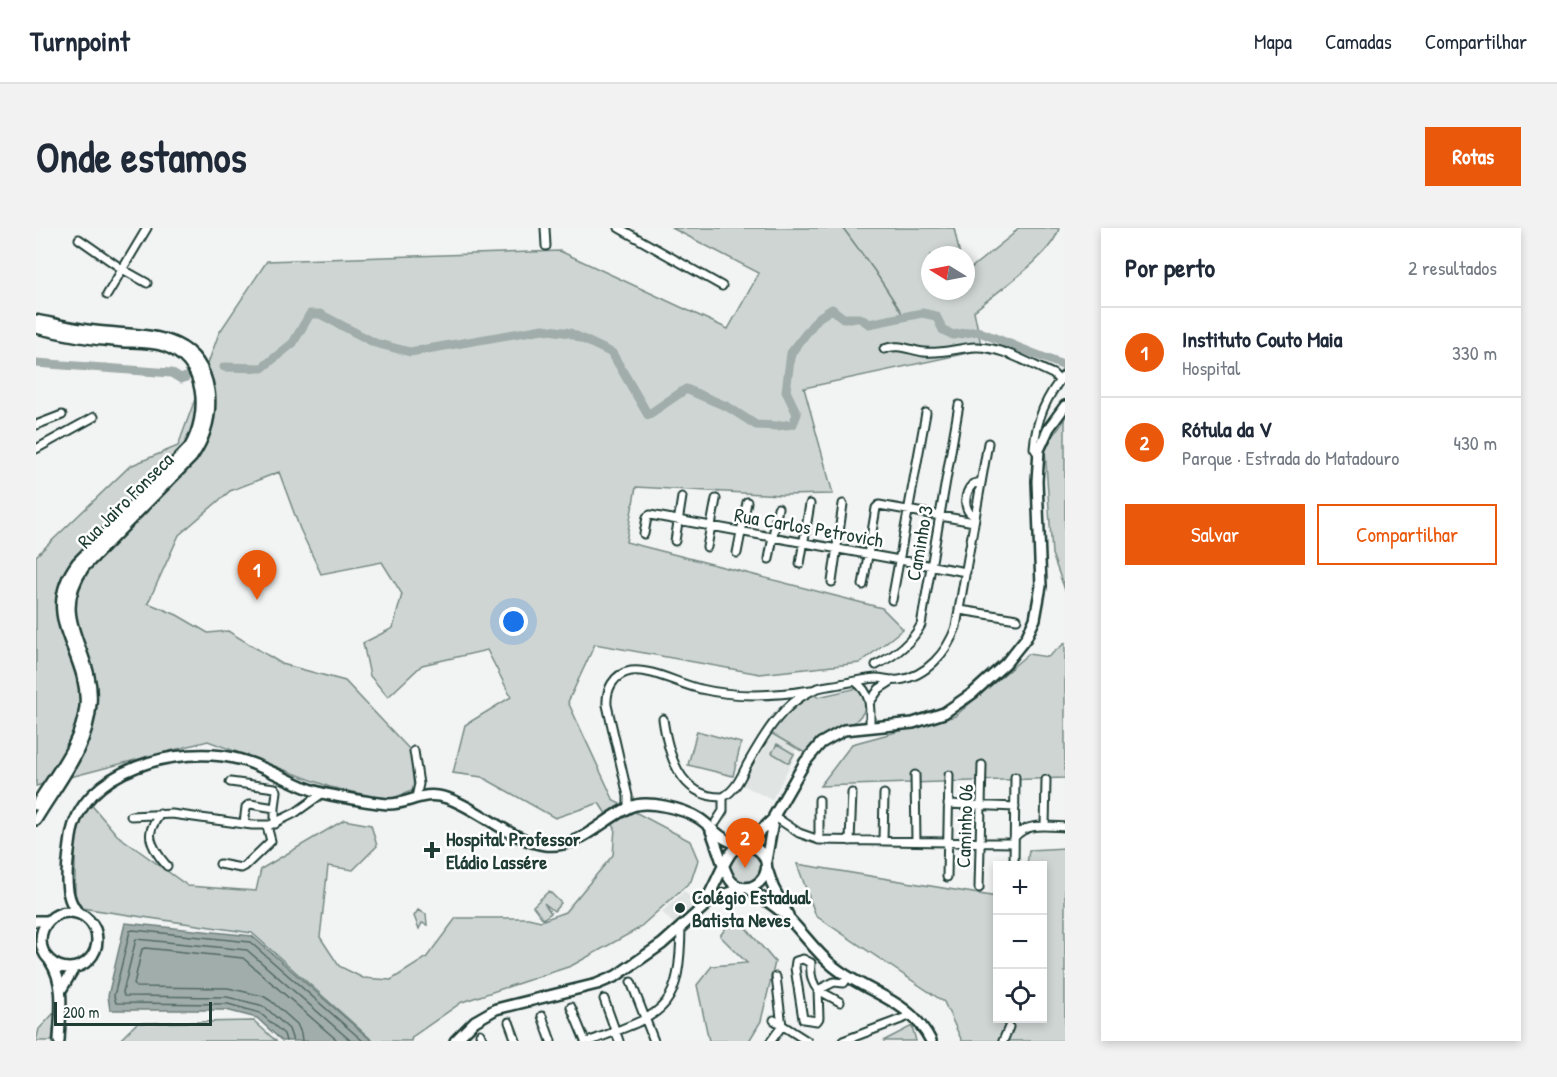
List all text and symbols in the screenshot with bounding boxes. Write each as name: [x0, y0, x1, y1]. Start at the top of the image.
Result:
text: Turnpoint: [30, 22, 130, 60]
text: Mapa: [1254, 27, 1292, 56]
text: Camadas: [1325, 27, 1392, 56]
text: Compartilhar: [1425, 27, 1527, 56]
button: Rotas: [1425, 127, 1521, 186]
text: Onde estamos: [36, 128, 247, 185]
north arrow: [921, 246, 975, 300]
text: Por perto: [1125, 250, 1215, 285]
text: 2 resultados: [1408, 254, 1497, 281]
text: Instituto Couto Maia: [1182, 324, 1342, 354]
text: 1: [1141, 339, 1148, 366]
text: 330 m: [1452, 339, 1497, 366]
text: Hospital: [1182, 354, 1240, 381]
text: Rótula da V: [1182, 414, 1271, 444]
text: 2: [1140, 429, 1149, 456]
text: 430 m: [1453, 429, 1497, 456]
text: Parque · Estrada do Matadouro: [1182, 444, 1399, 471]
street label: Rua Jairo Fonseca: [71, 446, 179, 554]
street label: Rua Carlos Petrovich: [733, 501, 885, 553]
street label: Caminho 3: [899, 503, 939, 583]
button: Salvar: [1125, 504, 1305, 565]
button: Compartilhar: [1317, 504, 1497, 565]
pin: 1: [238, 550, 276, 600]
your location: [499, 607, 528, 636]
street label: Caminho 06: [949, 784, 979, 868]
pin: 2: [726, 818, 764, 868]
place label: Hospital Professor Eládio Lassére: [446, 825, 581, 875]
marker: Hospital Professor Eládio Lassére: [423, 841, 441, 859]
map controls: [993, 861, 1047, 1023]
button: +: [993, 861, 1047, 915]
place label: Colégio Estadual Batista Neves: [692, 883, 811, 933]
marker: Colégio Estadual Batista Neves: [673, 901, 687, 915]
button: −: [993, 915, 1047, 969]
button: locate: [993, 969, 1047, 1023]
scale bar: [54, 999, 212, 1026]
text: 200 m: [63, 1001, 99, 1023]

